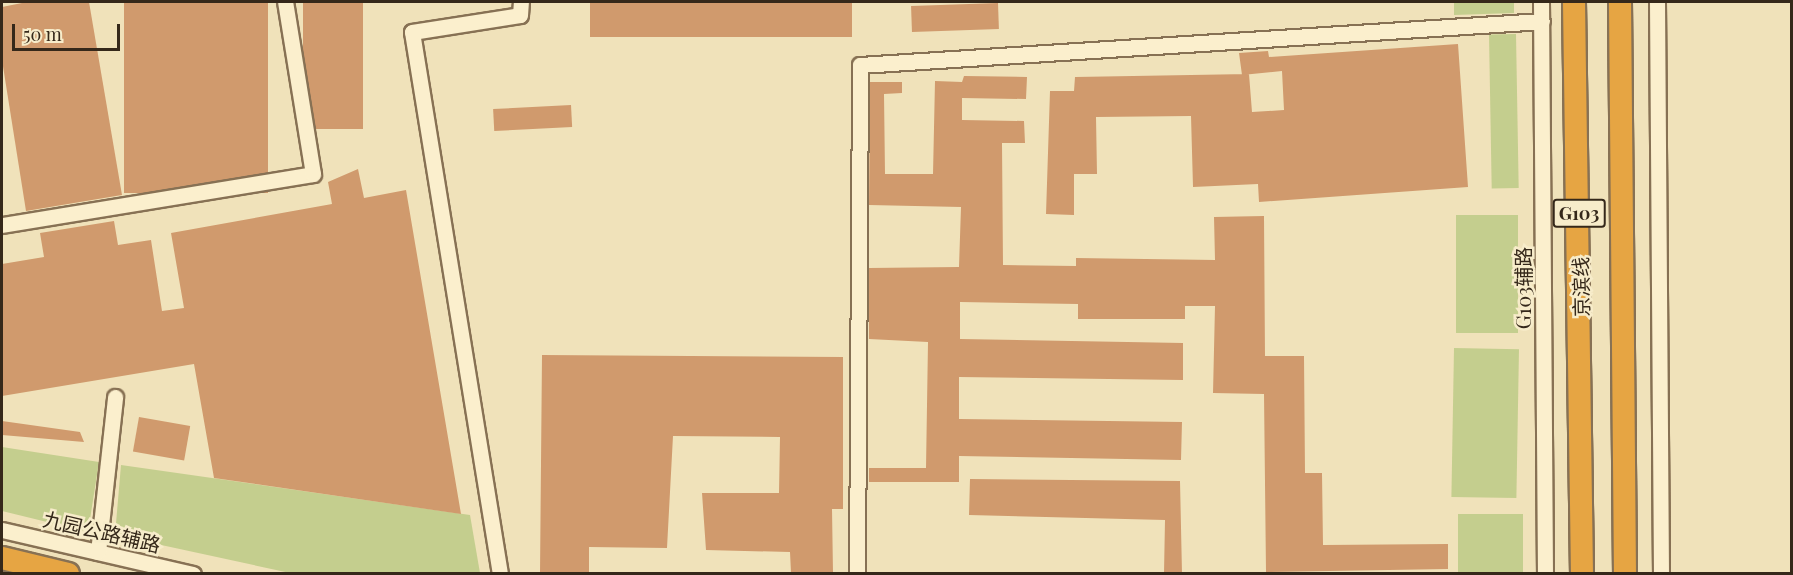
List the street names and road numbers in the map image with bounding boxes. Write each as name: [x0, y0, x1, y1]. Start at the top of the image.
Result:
road number: G103: [1552, 198, 1606, 228]
street label: G103辅路: [1510, 247, 1534, 329]
street label: 京滨线: [1567, 257, 1593, 317]
street label: 九园公路辅路: [41, 506, 163, 556]

